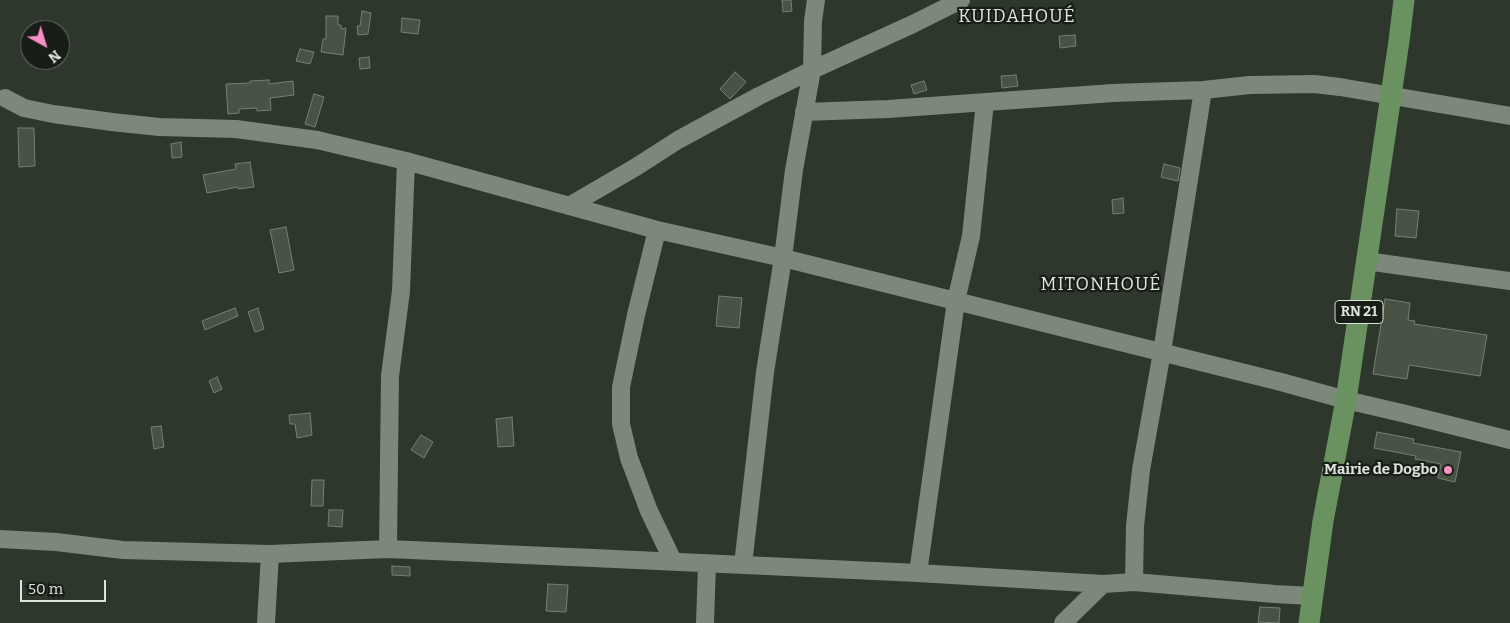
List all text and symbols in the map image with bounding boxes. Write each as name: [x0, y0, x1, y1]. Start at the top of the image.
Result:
district label: KUIDAHOUÉ: [957, 6, 1077, 28]
north arrow: [20, 20, 70, 70]
text: N: [45, 46, 64, 66]
district label: MITONHOUÉ: [1039, 274, 1163, 296]
road number: RN 21: [1335, 300, 1383, 324]
place label: Mairie de Dogbo: [1324, 461, 1438, 479]
marker: Mairie de Dogbo: [1442, 464, 1454, 476]
scale bar: [22, 570, 109, 602]
text: 50 m: [28, 580, 63, 598]

